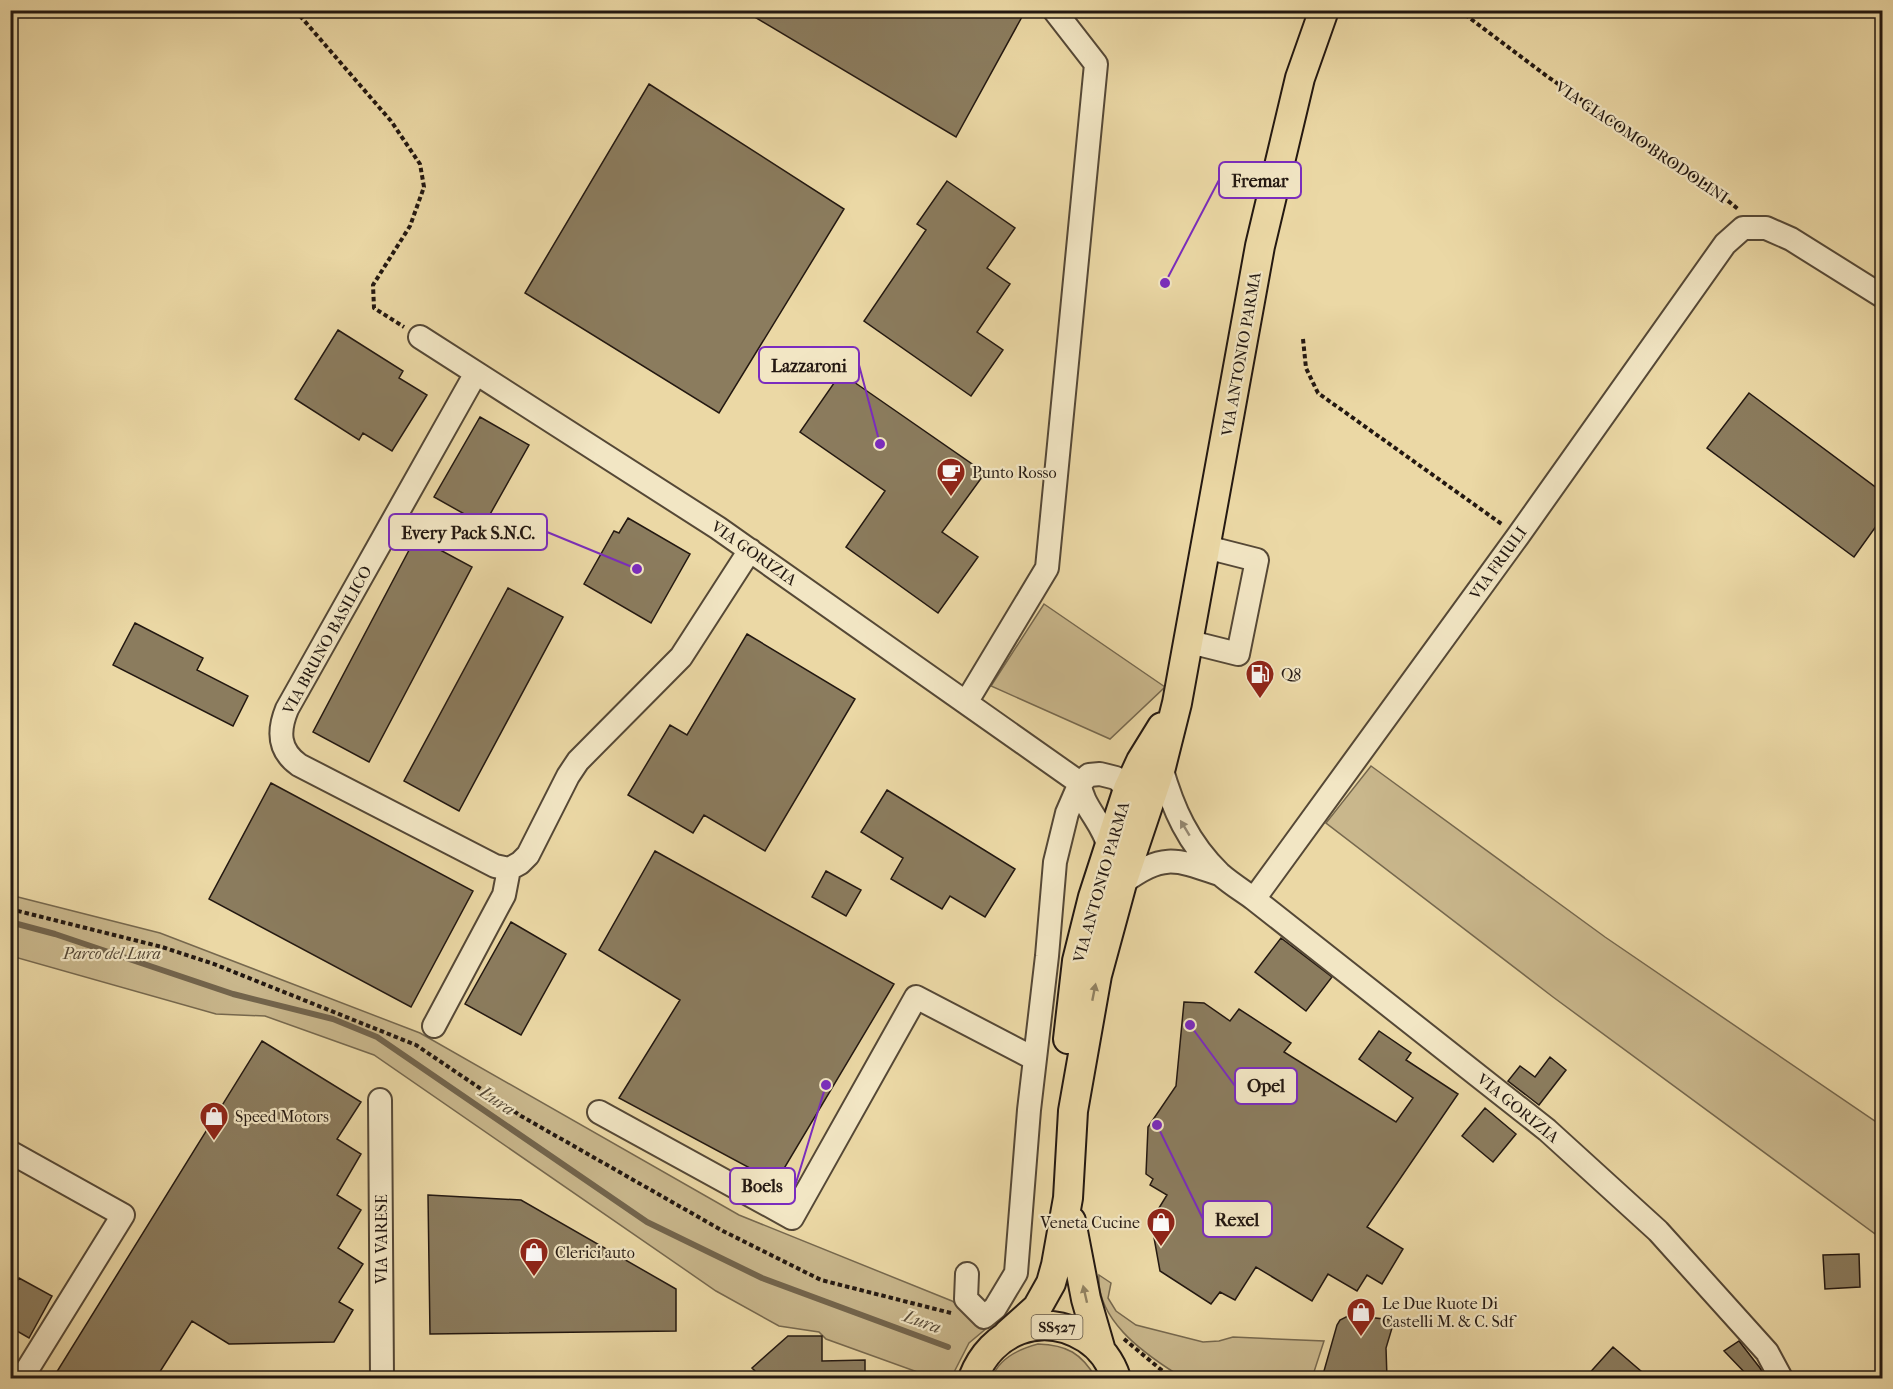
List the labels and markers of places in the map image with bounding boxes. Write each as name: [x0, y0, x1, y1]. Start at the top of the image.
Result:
callout: Fremar: [1219, 162, 1301, 198]
callout: Lazzaroni: [759, 347, 859, 383]
cafe icon: Punto Rosso: [935, 456, 967, 498]
place label: Punto Rosso: [972, 463, 1057, 482]
callout: Every Pack S.N.C.: [389, 514, 547, 550]
fuel station icon: Q8: [1244, 658, 1276, 700]
place label: Q8: [1281, 665, 1301, 684]
callout: Opel: [1235, 1068, 1297, 1104]
shop icon: Speed Motors: [198, 1100, 230, 1142]
place label: Speed Motors: [235, 1107, 329, 1126]
callout: Boels: [730, 1168, 795, 1204]
callout: Rexel: [1203, 1201, 1272, 1237]
shop icon: Veneta Cucine: [1145, 1206, 1177, 1248]
place label: Veneta Cucine: [1039, 1213, 1140, 1232]
shop icon: Clerici auto: [518, 1236, 550, 1278]
place label: Clerici auto: [555, 1243, 635, 1262]
place label: Le Due Ruote Di Castelli M. & C. Sdf: [1382, 1294, 1517, 1331]
shop icon: Le Due Ruote Di Castelli M. & C. Sdf: [1345, 1296, 1377, 1338]

